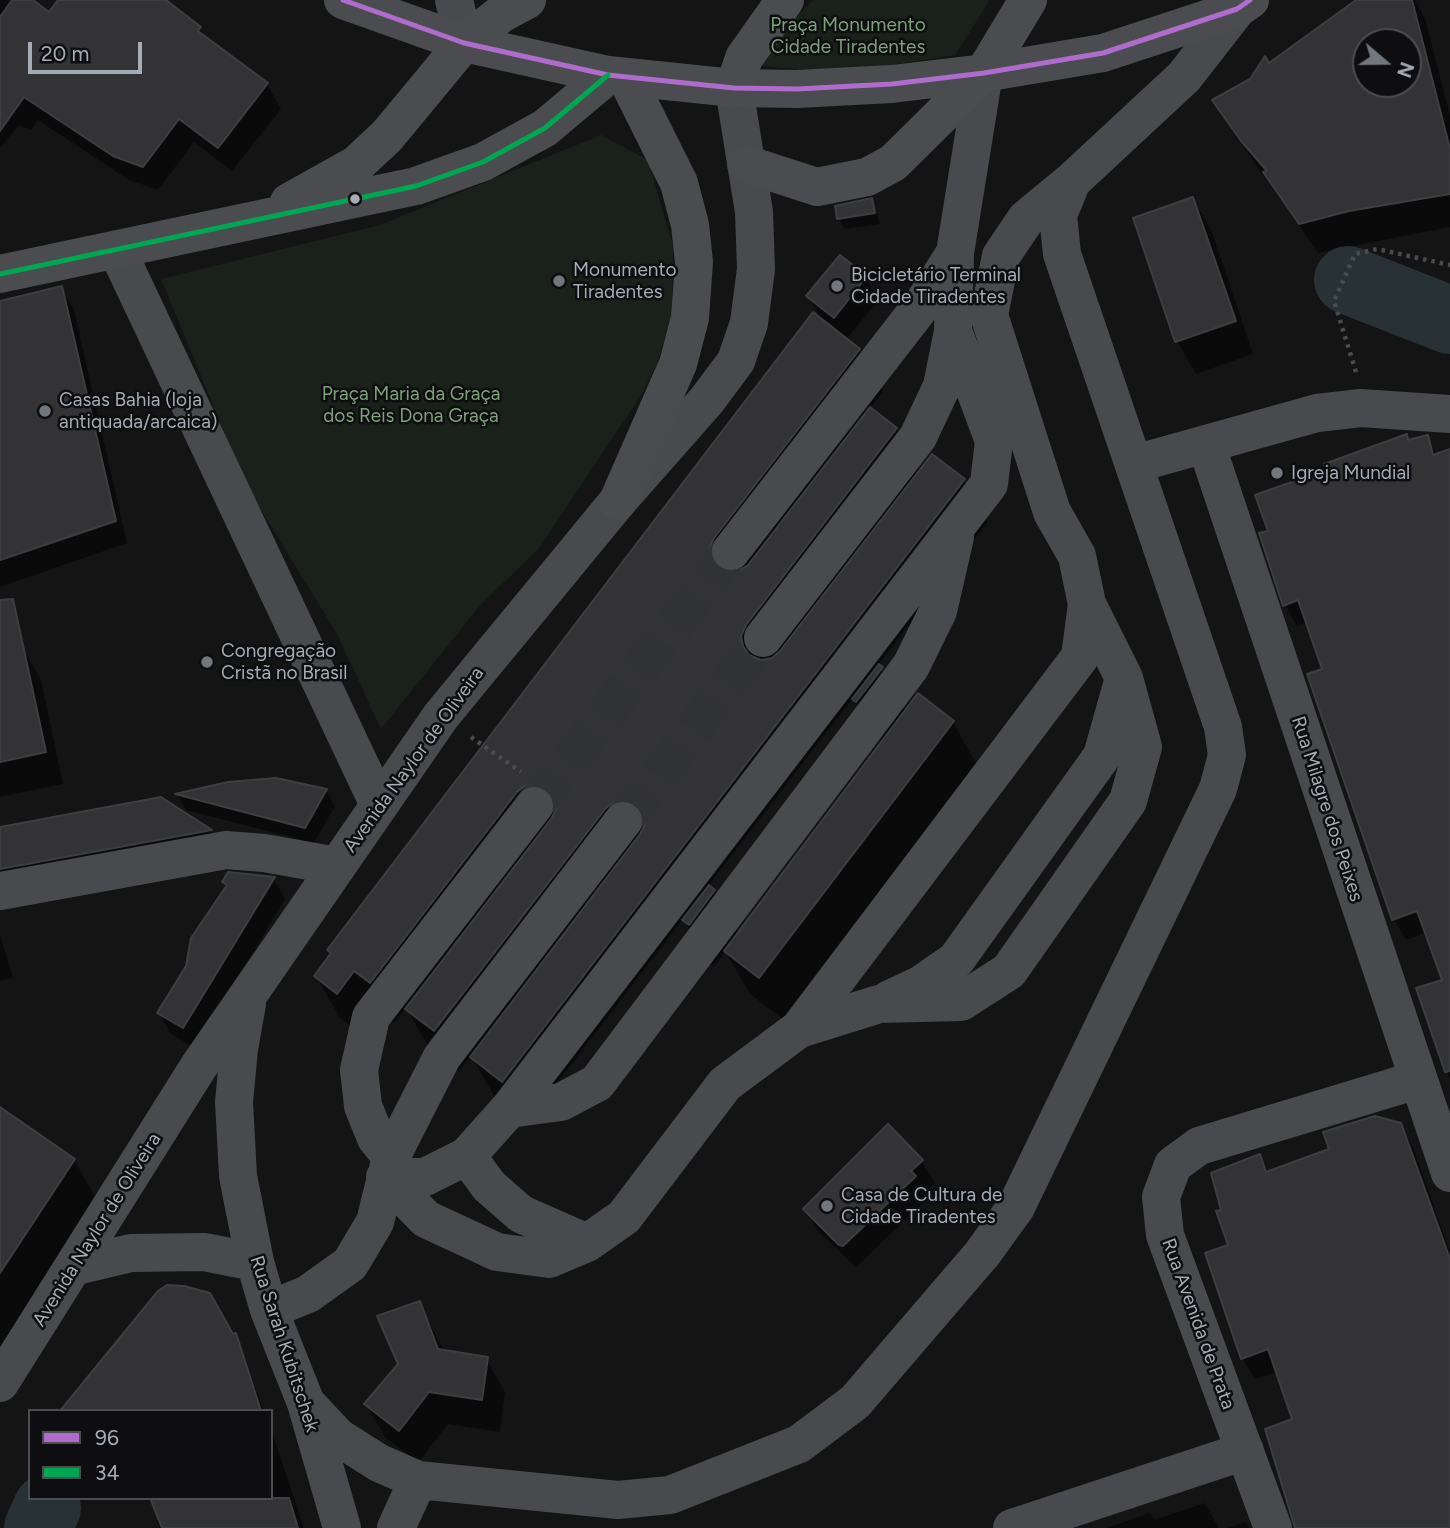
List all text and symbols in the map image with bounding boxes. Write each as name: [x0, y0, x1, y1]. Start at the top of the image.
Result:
park label: Praça Monumento Cidade Tiradentes: [770, 14, 926, 58]
scale bar: [32, 28, 145, 72]
north arrow: [1352, 28, 1422, 98]
text: 20 m: [41, 41, 89, 66]
text: N: [1392, 59, 1419, 81]
unlabelled marker: [348, 192, 362, 206]
place label: Monumento Tiradentes: [573, 259, 677, 303]
place label: Bicicletário Terminal Cidade Tiradentes: [851, 264, 1021, 308]
marker: Monumento Tiradentes: [551, 273, 567, 289]
marker: Bicicletário Terminal Cidade Tiradentes: [829, 278, 845, 294]
park label: Praça Maria da Graça dos Reis Dona Graça: [322, 383, 500, 427]
place label: Casas Bahia (loja antiquada/arcaica): [59, 389, 218, 433]
marker: Casas Bahia (loja antiquada/arcaica): [37, 403, 53, 419]
place label: Igreja Mundial: [1291, 462, 1410, 484]
marker: Igreja Mundial: [1269, 465, 1285, 481]
place label: Congregação Cristã no Brasil: [221, 640, 347, 684]
marker: Congregação Cristã no Brasil: [199, 654, 215, 670]
street label: Avenida Naylor de Oliveira: [339, 663, 489, 857]
street label: Rua Milagre dos Peixes: [1286, 714, 1368, 904]
street label: Avenida Naylor de Oliveira: [28, 1129, 166, 1331]
place label: Casa de Cultura de Cidade Tiradentes: [841, 1184, 1002, 1228]
marker: Casa de Cultura de Cidade Tiradentes: [819, 1198, 835, 1214]
street label: Rua Avenida de Prata: [1156, 1235, 1240, 1413]
street label: Rua Sarah Kubitschek: [245, 1253, 323, 1435]
legend: [28, 1409, 273, 1500]
text: 96: [95, 1425, 119, 1450]
text: 34: [95, 1460, 119, 1485]

